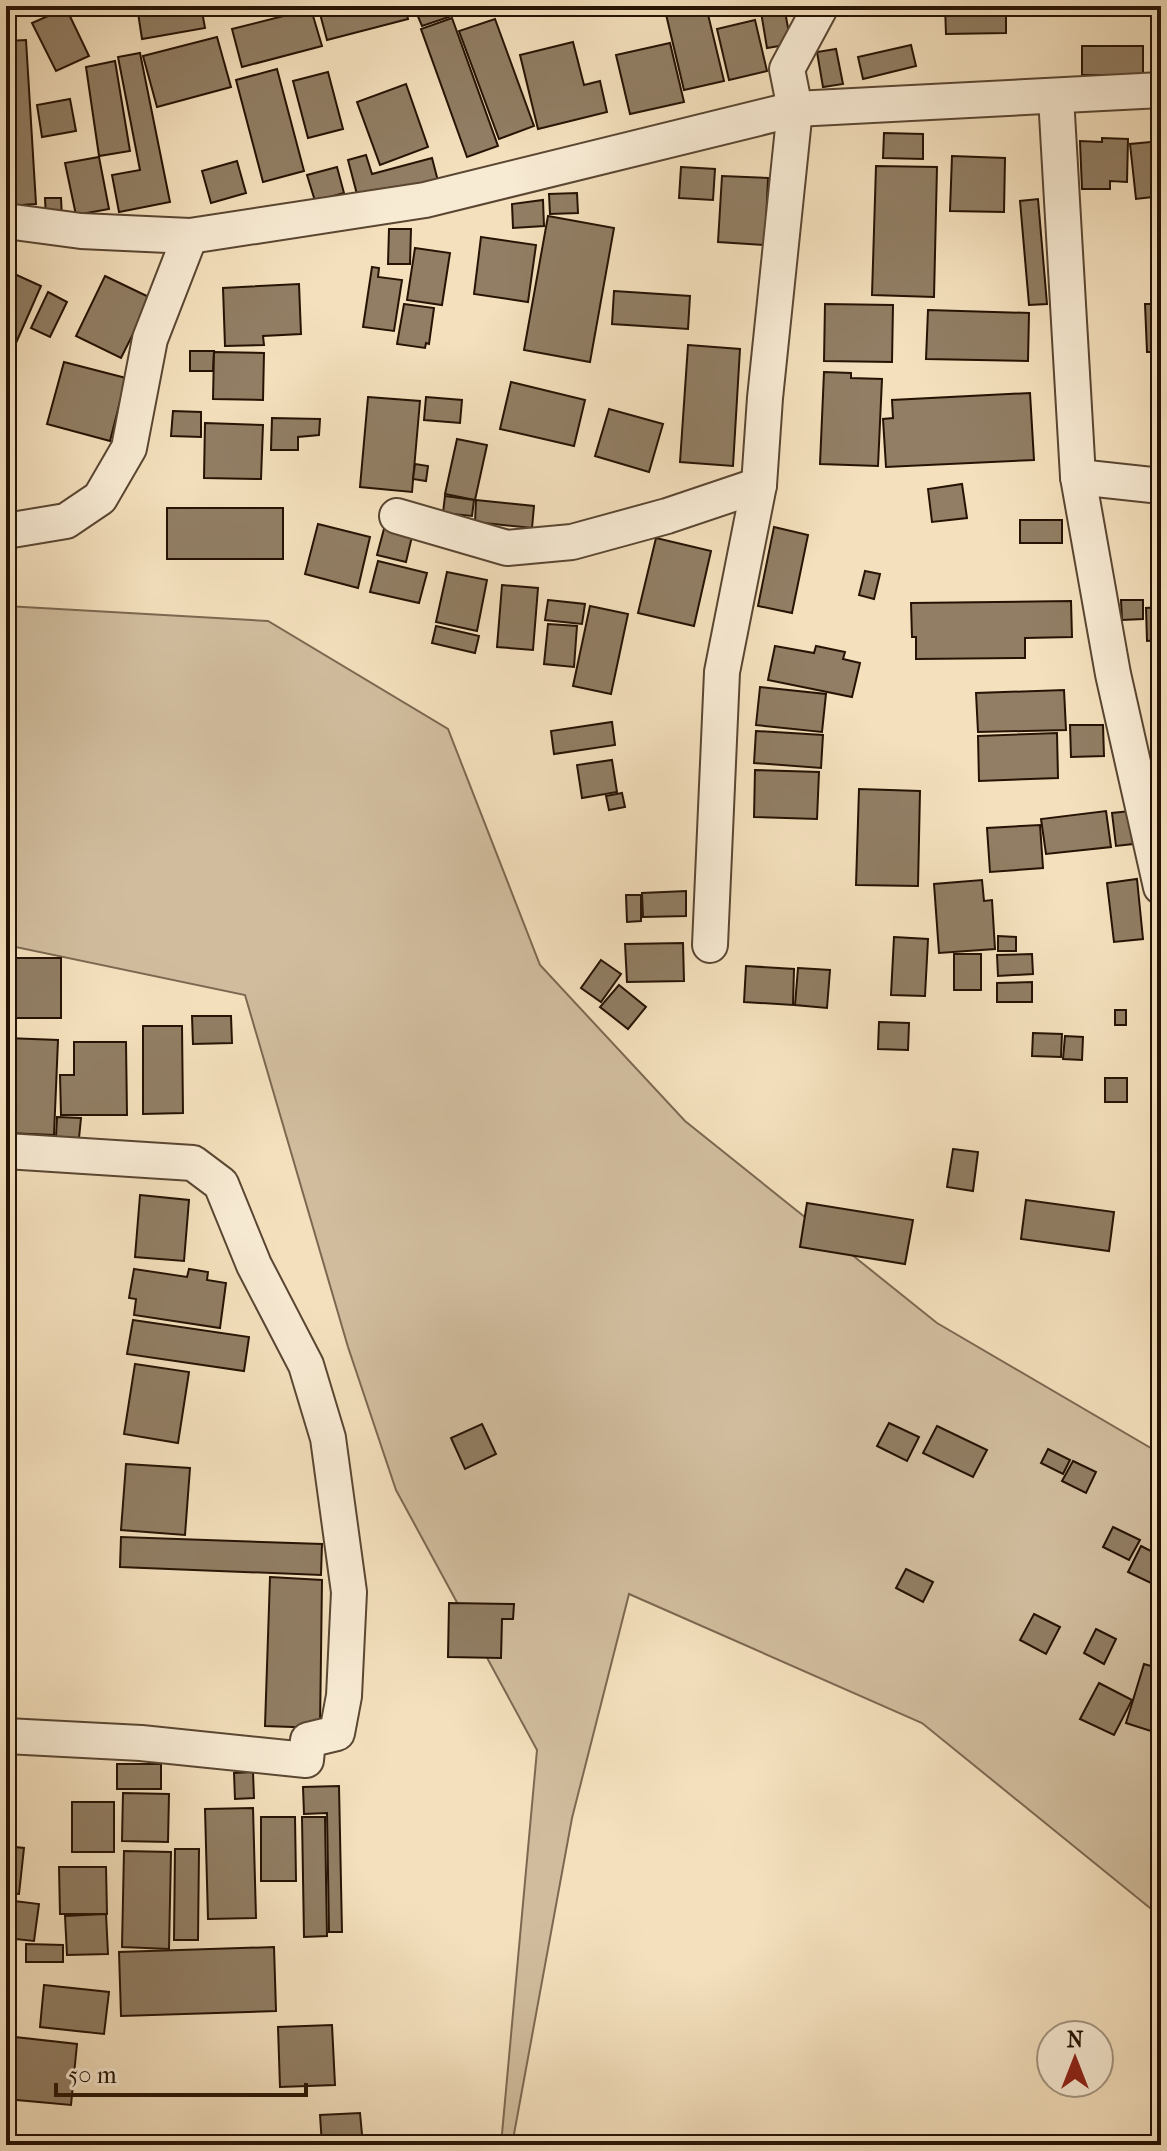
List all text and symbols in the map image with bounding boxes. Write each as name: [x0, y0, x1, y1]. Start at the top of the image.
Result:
north arrow: [1035, 2019, 1115, 2099]
text: N: [1067, 2027, 1084, 2053]
scale bar: [56, 2047, 306, 2097]
text: 50 m: [68, 2061, 117, 2089]

